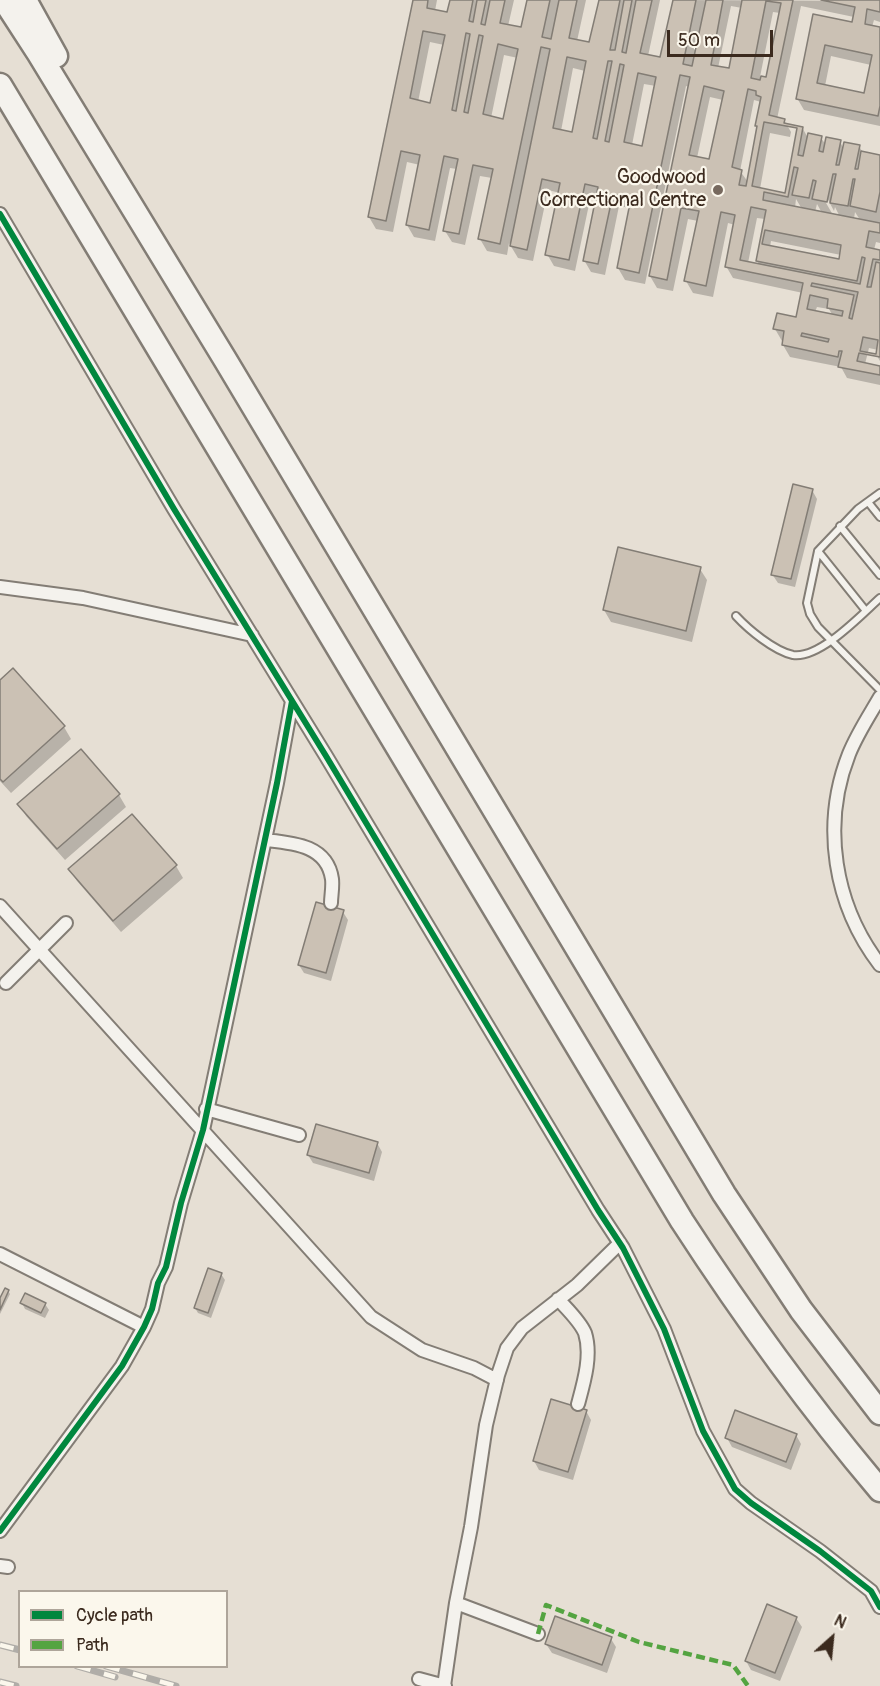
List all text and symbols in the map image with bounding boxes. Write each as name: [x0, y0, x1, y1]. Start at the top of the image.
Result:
scale bar: [670, 18, 776, 56]
text: 50 m: [678, 29, 720, 52]
place label: Goodwood Correctional Centre: [540, 166, 706, 213]
marker: Goodwood Correctional Centre: [711, 183, 725, 197]
legend: [18, 1590, 228, 1668]
text: Cycle path: [76, 1604, 153, 1627]
north arrow: [802, 1608, 862, 1668]
text: N: [831, 1611, 850, 1633]
text: Path: [76, 1634, 109, 1657]

